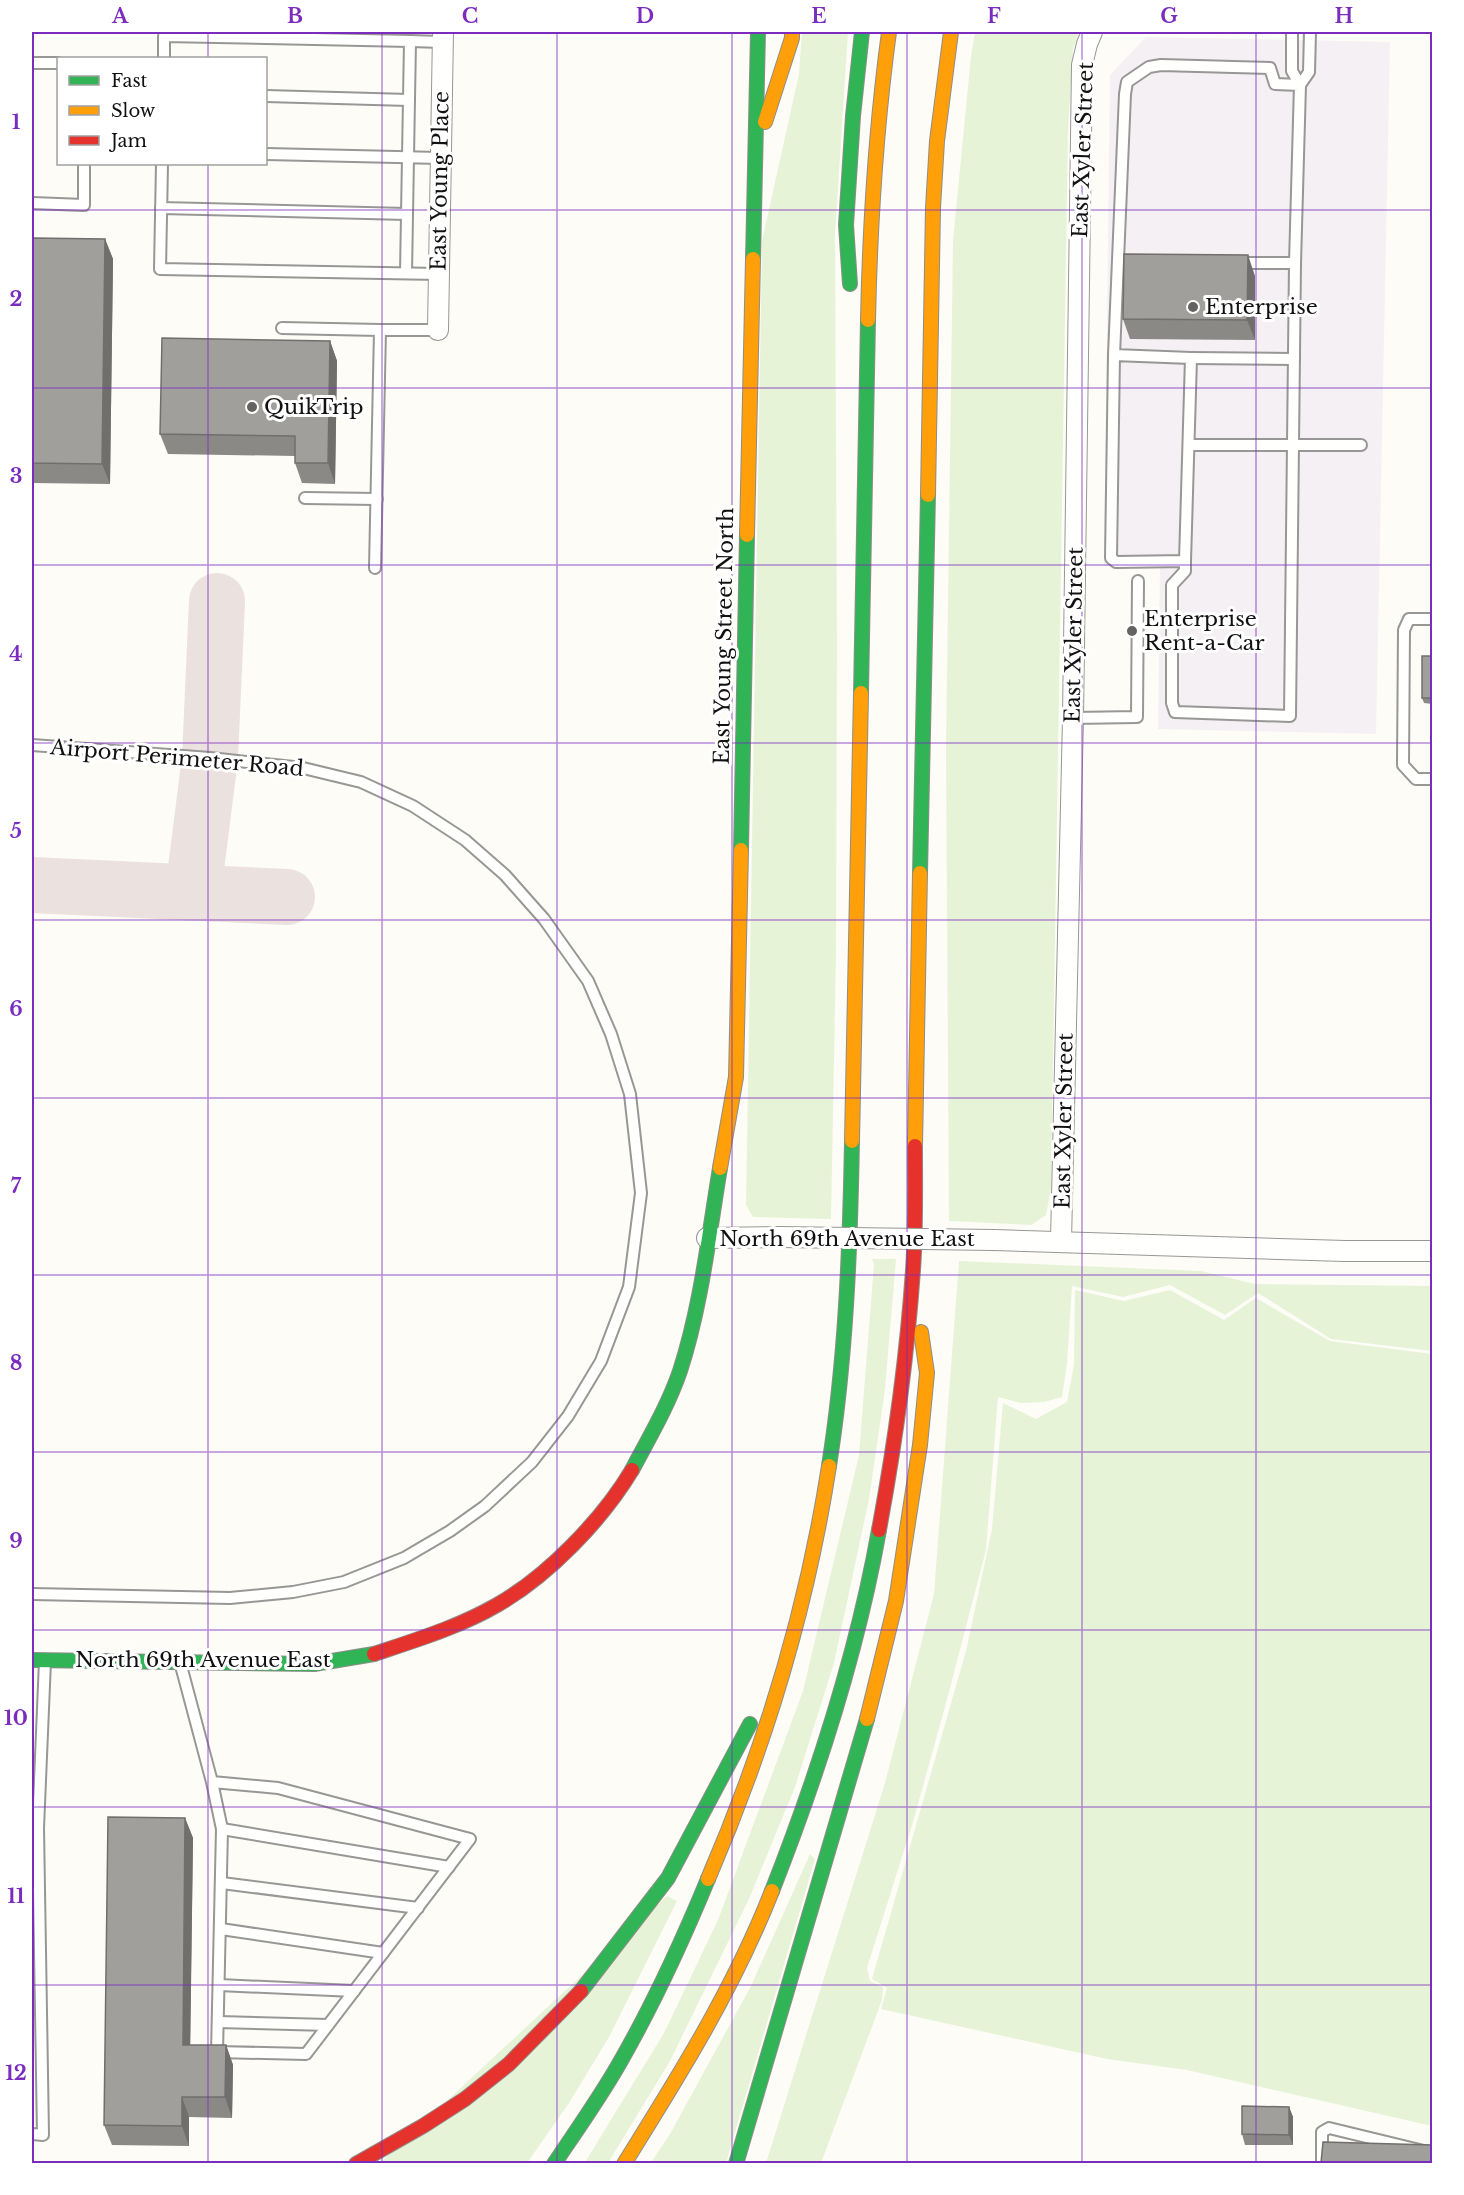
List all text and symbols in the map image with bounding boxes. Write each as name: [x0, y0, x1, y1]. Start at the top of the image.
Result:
text: A: [111, 4, 129, 28]
text: B: [287, 4, 303, 28]
text: C: [462, 4, 478, 28]
text: D: [636, 4, 654, 28]
text: E: [811, 4, 827, 28]
text: F: [987, 4, 1001, 28]
text: G: [1160, 4, 1178, 28]
text: H: [1335, 4, 1354, 28]
legend: [57, 57, 267, 165]
street label: East Xyler Street: [1067, 61, 1099, 239]
text: Fast: [111, 70, 148, 92]
street label: East Young Place: [425, 91, 455, 271]
text: Slow: [111, 100, 156, 122]
text: 1: [12, 110, 21, 134]
text: Jam: [109, 130, 147, 152]
text: 2: [9, 287, 23, 311]
place label: Enterprise: [1205, 294, 1318, 320]
marker: Enterprise: [1186, 300, 1200, 314]
place label: QuikTrip: [264, 394, 363, 420]
marker: QuikTrip: [245, 400, 259, 414]
text: 3: [10, 464, 22, 488]
street label: East Young Street North: [709, 507, 739, 765]
street label: East Xyler Street: [1059, 547, 1089, 723]
place label: Enterprise Rent-a-Car: [1144, 606, 1264, 656]
marker: Enterprise Rent-a-Car: [1125, 624, 1139, 638]
text: 4: [9, 642, 23, 666]
street label: Airport Perimeter Road: [48, 734, 305, 782]
text: 5: [10, 819, 22, 843]
text: 6: [9, 997, 23, 1021]
street label: East Xyler Street: [1049, 1033, 1079, 1209]
text: 7: [11, 1174, 22, 1198]
street label: North 69th Avenue East: [719, 1226, 975, 1252]
text: 8: [10, 1351, 22, 1375]
text: 9: [9, 1529, 23, 1553]
street label: North 69th Avenue East: [75, 1647, 331, 1673]
text: 10: [4, 1706, 28, 1730]
text: 11: [7, 1884, 25, 1908]
text: 12: [5, 2061, 27, 2085]

